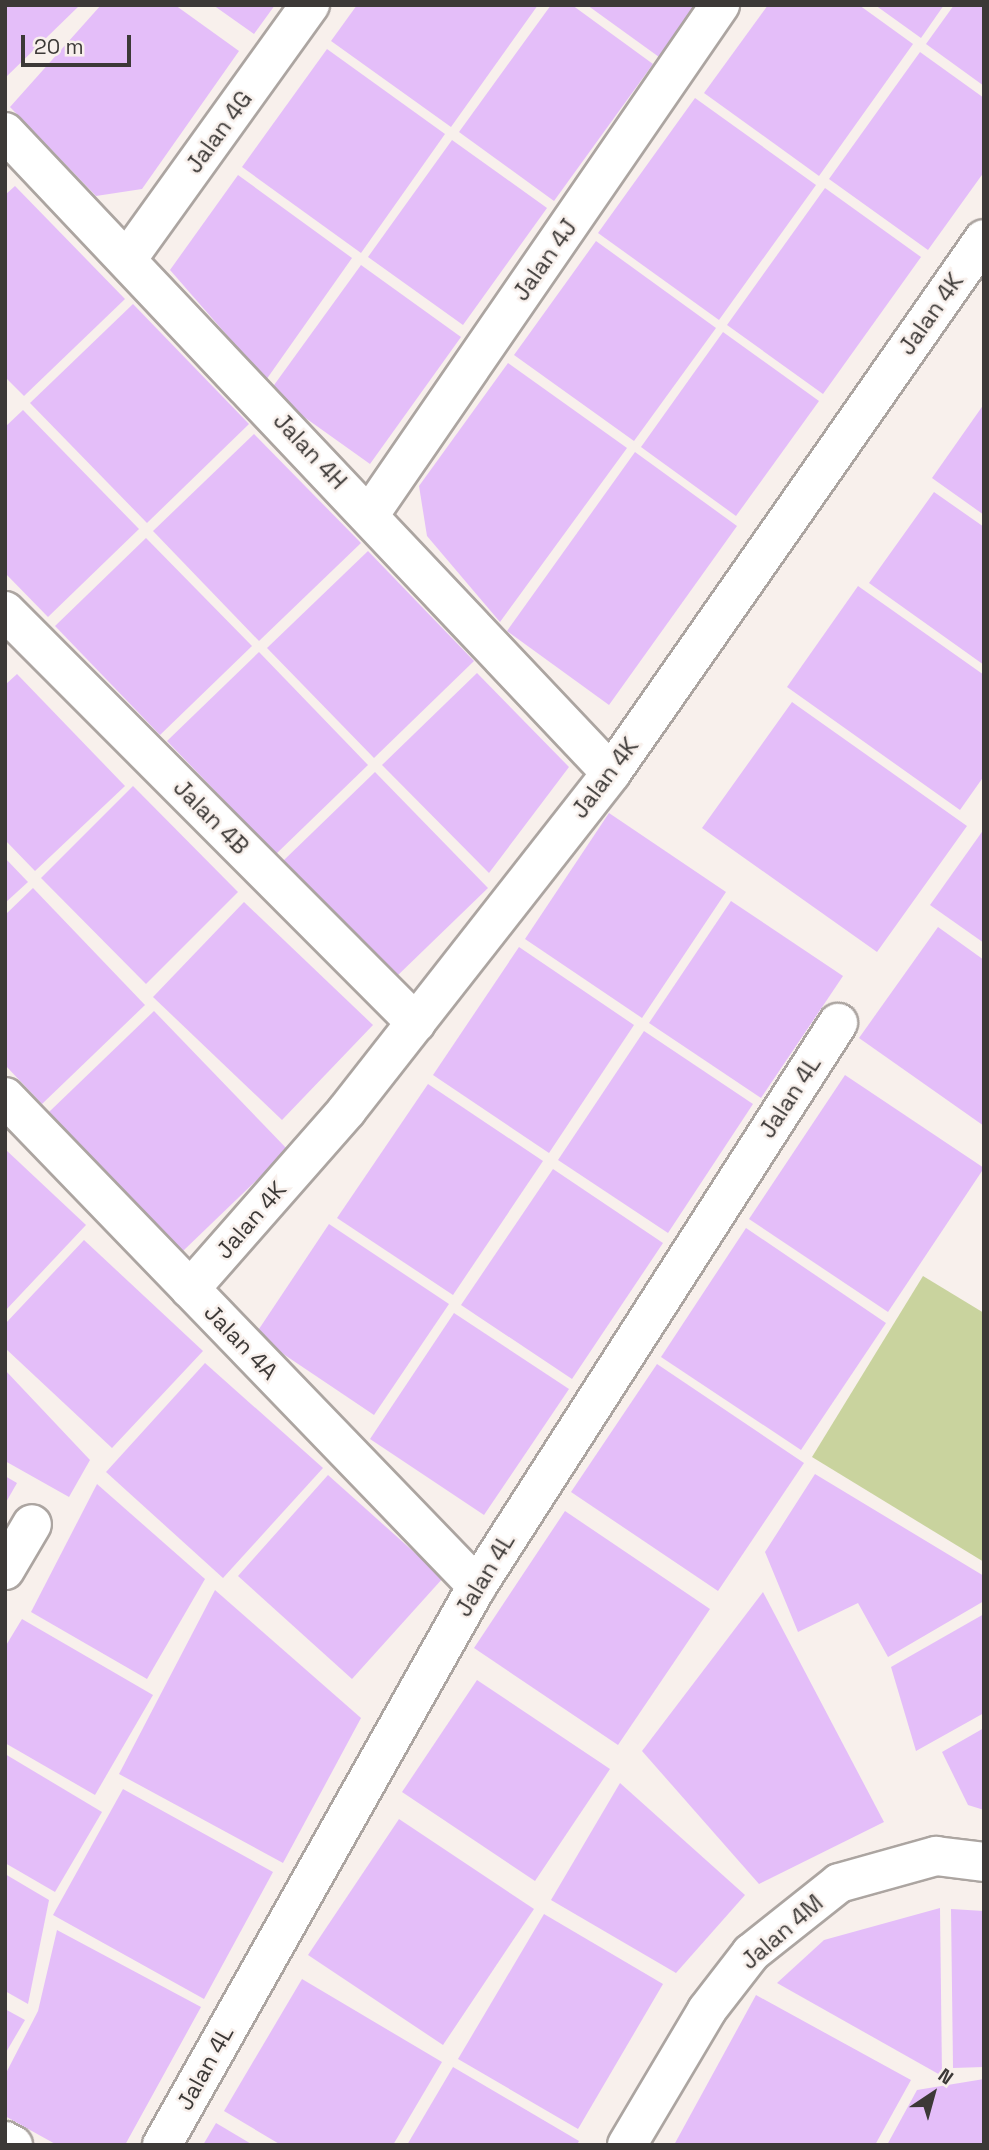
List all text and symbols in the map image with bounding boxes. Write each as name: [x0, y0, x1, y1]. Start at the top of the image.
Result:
scale bar: [24, 21, 135, 65]
text: 20 m: [34, 33, 84, 60]
street label: Jalan 4G: [180, 86, 258, 178]
street label: Jalan 4J: [507, 214, 583, 306]
street label: Jalan 4K: [893, 268, 969, 360]
street label: Jalan 4H: [268, 407, 352, 495]
street label: Jalan 4K: [566, 732, 644, 824]
street label: Jalan 4B: [168, 774, 254, 860]
street label: Jalan 4L: [753, 1051, 827, 1143]
street label: Jalan 4K: [210, 1176, 292, 1264]
street label: Jalan 4A: [198, 1299, 284, 1385]
street label: Jalan 4L: [449, 1528, 521, 1622]
street label: Jalan 4M: [735, 1889, 829, 1975]
street label: Jalan 4L: [171, 2021, 239, 2115]
north arrow: [898, 2059, 968, 2129]
text: N: [933, 2063, 958, 2090]

